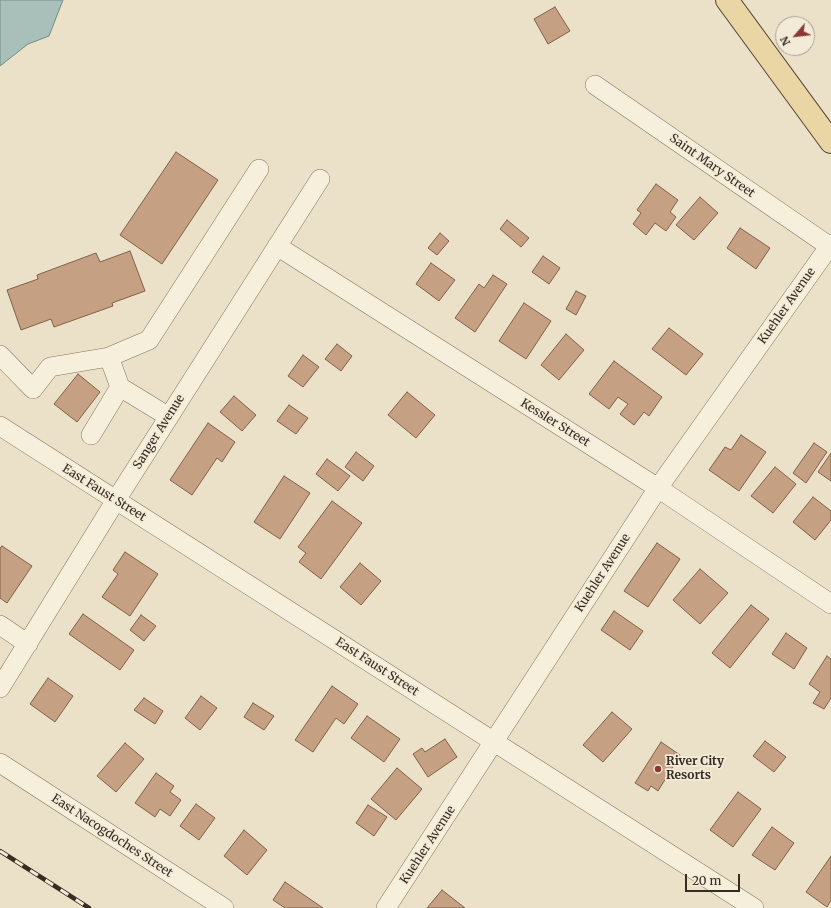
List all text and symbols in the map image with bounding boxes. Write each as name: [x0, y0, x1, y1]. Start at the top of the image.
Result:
north arrow: [775, 16, 815, 56]
text: N: [777, 34, 794, 48]
street label: Saint Mary Street: [666, 131, 758, 201]
street label: Kuehler Avenue: [755, 265, 819, 347]
street label: Sanger Avenue: [130, 392, 188, 472]
street label: Kessler Street: [518, 396, 592, 450]
street label: East Faust Street: [59, 461, 149, 525]
street label: Kuehler Avenue: [572, 531, 634, 615]
street label: East Faust Street: [333, 635, 421, 699]
place label: River City Resorts: [666, 755, 724, 783]
marker: River City Resorts: [653, 764, 663, 774]
street label: East Nacogdoches Street: [49, 791, 175, 881]
street label: Kuehler Avenue: [397, 803, 459, 887]
scale bar: [687, 866, 742, 892]
text: 20 m: [692, 873, 721, 888]

